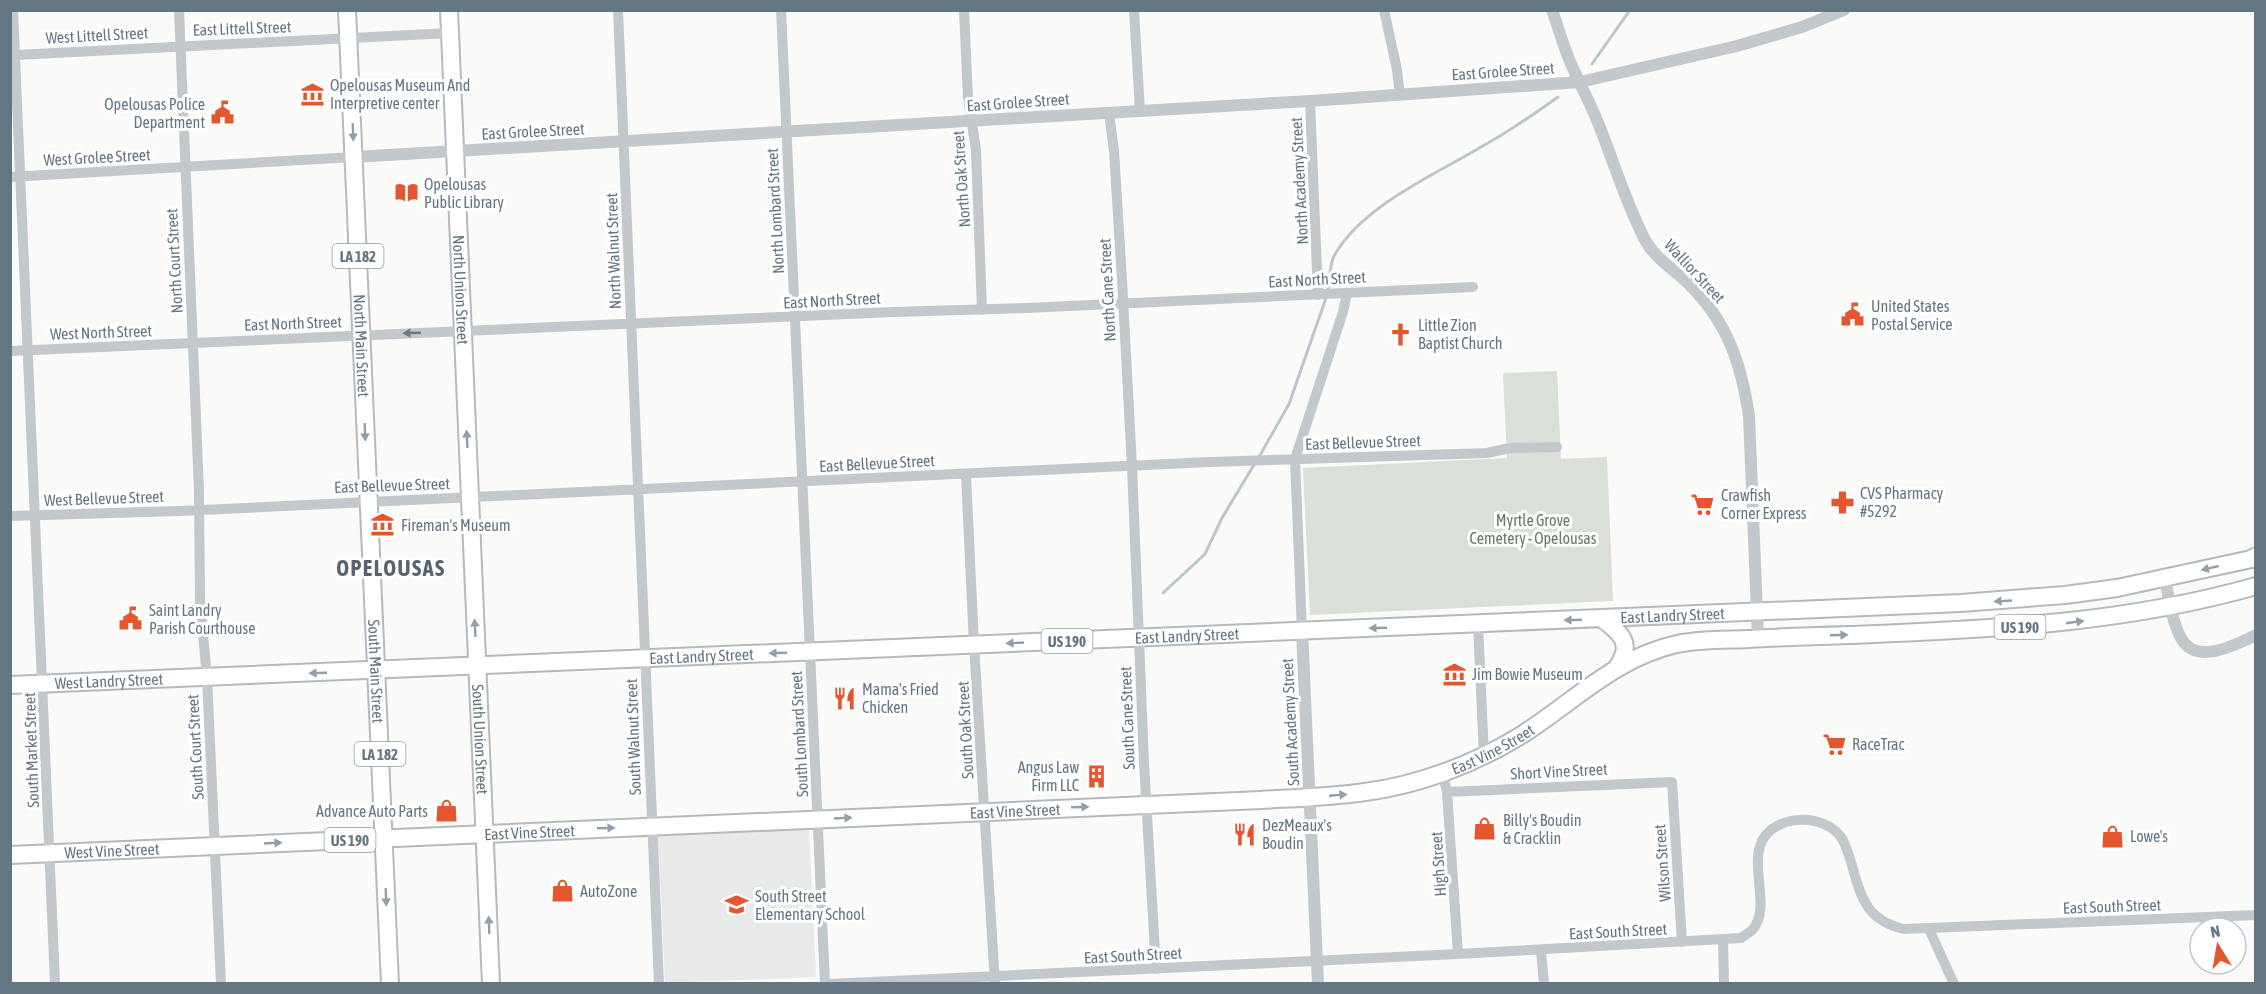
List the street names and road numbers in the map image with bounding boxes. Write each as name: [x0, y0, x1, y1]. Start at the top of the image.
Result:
street label: East Littell Street: [192, 17, 292, 39]
street label: West Littell Street: [45, 23, 149, 47]
street label: East Grolee Street: [1451, 58, 1556, 84]
street label: East Grolee Street: [966, 89, 1071, 115]
street label: North Academy Street: [1287, 116, 1312, 245]
street label: East Grolee Street: [481, 119, 585, 143]
street label: North Oak Street: [949, 130, 973, 228]
street label: West Grolee Street: [43, 145, 151, 169]
street label: North Lombard Street: [763, 147, 787, 274]
street label: North Walnut Street: [602, 192, 624, 309]
street label: North Court Street: [162, 208, 186, 314]
street label: North Union Street: [450, 235, 472, 345]
street label: Wallior Street: [1661, 236, 1729, 307]
street label: North Cane Street: [1095, 238, 1119, 342]
road number: LA 182: [332, 244, 384, 268]
street label: East North Street: [1268, 267, 1367, 291]
street label: East North Street: [783, 288, 882, 312]
street label: North Main Street: [351, 294, 373, 398]
street label: East North Street: [244, 312, 343, 334]
street label: West North Street: [50, 321, 153, 343]
street label: East Bellevue Street: [1305, 431, 1422, 453]
street label: East Bellevue Street: [819, 451, 936, 475]
street label: East Bellevue Street: [334, 474, 451, 496]
street label: West Bellevue Street: [44, 487, 165, 509]
street label: East Landry Street: [1620, 604, 1725, 626]
road number: US 190: [1994, 615, 2046, 639]
street label: South Main Street: [365, 619, 387, 724]
street label: East Landry Street: [1134, 624, 1240, 647]
road number: US 190: [1042, 629, 1092, 653]
street label: East Landry Street: [649, 645, 754, 667]
street label: South Academy Street: [1278, 657, 1303, 786]
street label: South Cane Street: [1116, 666, 1138, 770]
street label: West Landry Street: [54, 670, 164, 692]
street label: South Lombard Street: [787, 670, 811, 798]
street label: South Walnut Street: [622, 678, 644, 796]
street label: South Oak Street: [953, 680, 977, 779]
street label: South Union Street: [469, 684, 492, 795]
street label: South Market Street: [20, 692, 42, 808]
street label: South Court Street: [183, 693, 207, 800]
street label: East Vine Street: [1449, 720, 1538, 778]
road number: LA 182: [354, 742, 406, 766]
street label: Short Vine Street: [1510, 759, 1608, 783]
street label: East Vine Street: [969, 800, 1061, 822]
street label: East Vine Street: [484, 821, 576, 843]
street label: Wilson Street: [1650, 823, 1674, 902]
road number: US 190: [324, 828, 376, 852]
street label: High Street: [1427, 831, 1450, 897]
street label: West Vine Street: [64, 839, 160, 862]
street label: East South Street: [2063, 895, 2162, 917]
street label: East South Street: [1568, 919, 1668, 943]
street label: East South Street: [1083, 943, 1183, 967]

